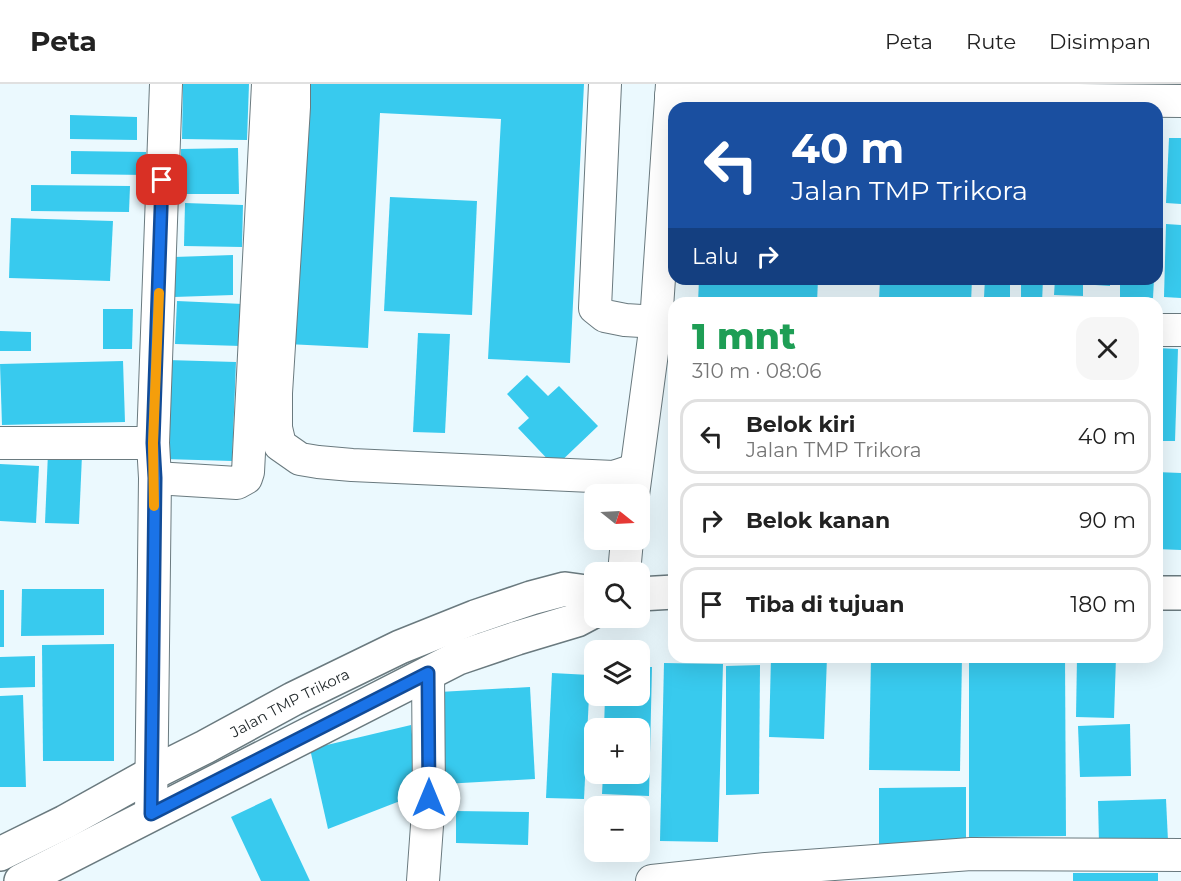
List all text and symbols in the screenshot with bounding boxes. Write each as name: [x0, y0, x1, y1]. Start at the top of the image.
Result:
text: Peta: [30, 24, 97, 58]
text: Peta: [885, 29, 933, 54]
text: Rute: [966, 29, 1016, 54]
text: Disimpan: [1049, 29, 1151, 54]
text: 40 m: [791, 122, 904, 174]
icon: left: [692, 126, 770, 204]
pin: [136, 154, 187, 205]
icon: arrive: [145, 163, 178, 196]
text: Jalan TMP Trikora: [791, 174, 1028, 207]
icon: right: [751, 240, 784, 273]
text: Lalu: [692, 243, 739, 270]
text: 1 mnt: [692, 314, 796, 358]
button: close: [1076, 317, 1139, 380]
text: 310 m · 08:06: [692, 359, 821, 383]
text: Belok kiri: [746, 411, 855, 438]
icon: left: [695, 420, 728, 453]
text: 40 m: [1078, 423, 1136, 450]
text: Jalan TMP Trikora: [746, 438, 921, 462]
north arrow: [584, 484, 650, 550]
map controls: [584, 484, 650, 862]
icon: right: [695, 504, 728, 537]
text: Belok kanan: [746, 507, 890, 534]
text: 90 m: [1079, 507, 1136, 534]
button: search: [584, 562, 650, 628]
icon: arrive: [695, 588, 728, 621]
text: Tiba di tujuan: [746, 591, 904, 618]
text: 180 m: [1070, 591, 1136, 618]
button: layers: [584, 640, 650, 706]
street label: Jalan TMP Trikora: [226, 664, 352, 742]
button: +: [584, 718, 650, 784]
position arrow: [397, 766, 461, 830]
button: −: [584, 796, 650, 862]

